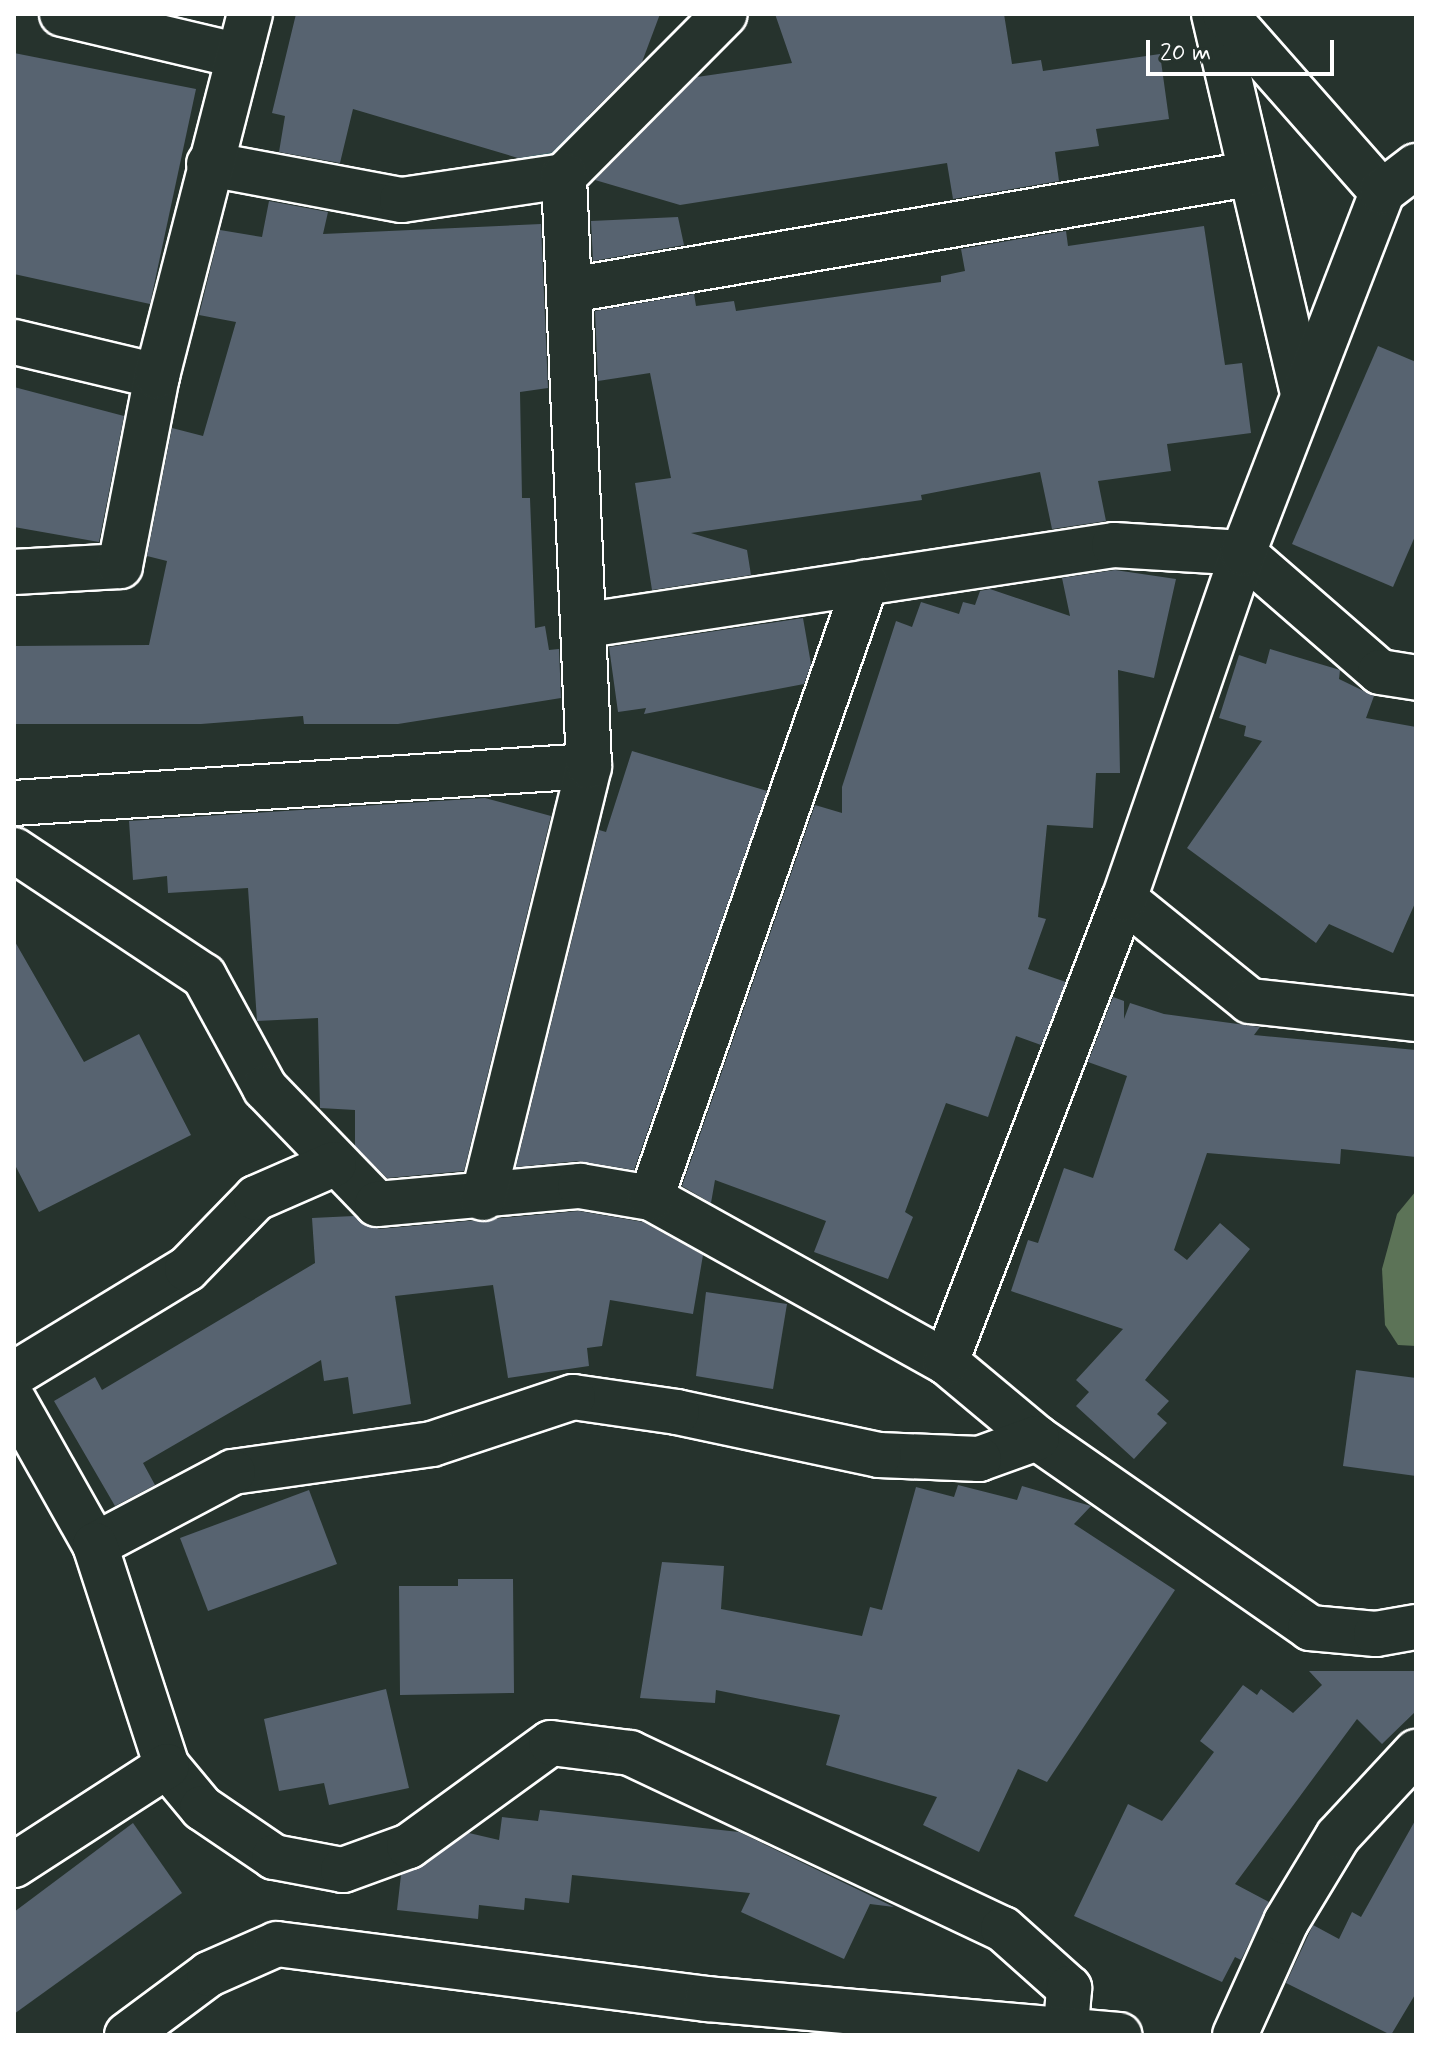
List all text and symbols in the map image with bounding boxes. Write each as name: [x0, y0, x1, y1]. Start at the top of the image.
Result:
scale bar: [1150, 24, 1338, 74]
text: 20 m: [1160, 38, 1211, 69]

